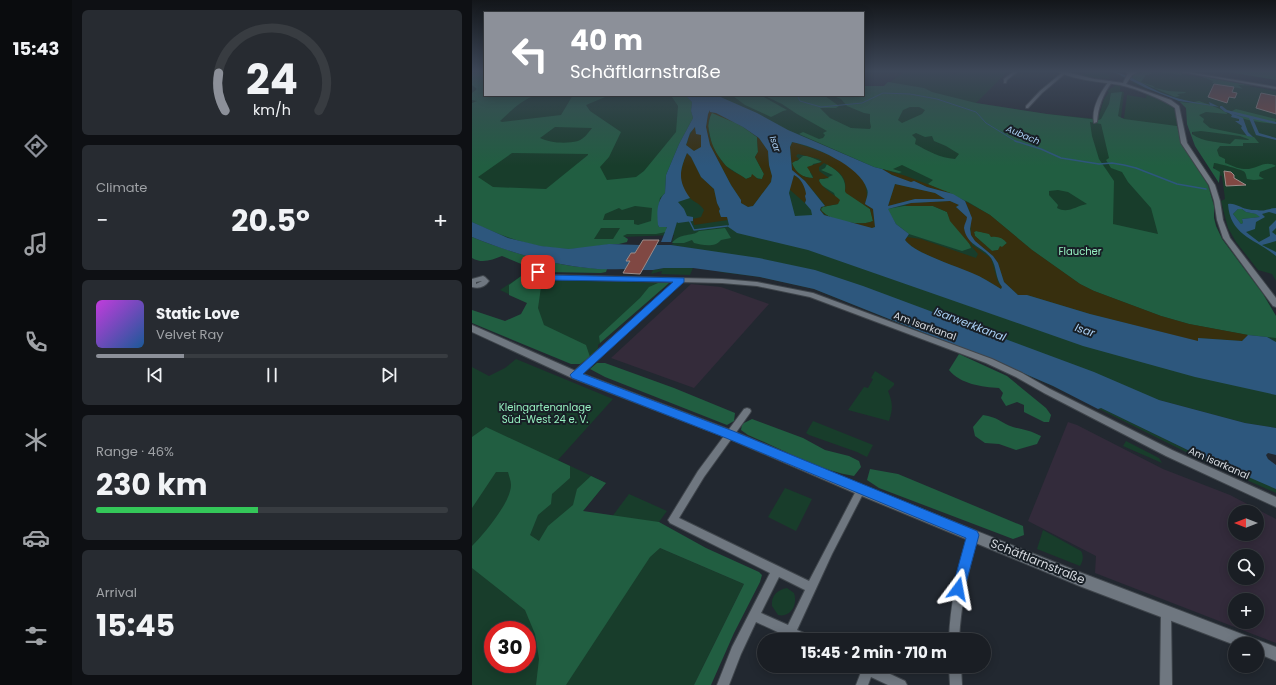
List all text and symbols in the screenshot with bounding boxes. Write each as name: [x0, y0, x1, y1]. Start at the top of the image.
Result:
text: 40 m: [570, 21, 643, 60]
icon: left: [504, 28, 556, 80]
text: 15:43: [13, 36, 59, 61]
text: 24: [246, 49, 298, 108]
text: Schäftlarnstraße: [570, 59, 721, 84]
text: km/h: [253, 99, 291, 119]
water label: Aubach: [1004, 122, 1042, 147]
icon: directions: [22, 132, 50, 160]
water label: Isar: [767, 134, 784, 154]
text: Climate: [96, 178, 147, 197]
text: 20.5°: [231, 199, 310, 242]
text: −: [96, 205, 108, 236]
text: +: [433, 205, 448, 236]
icon: music: [22, 230, 50, 258]
park label: Flaucher: [1058, 244, 1102, 259]
pin: [521, 255, 555, 289]
icon: arrive: [527, 261, 549, 283]
text: Static Love: [156, 303, 240, 324]
water label: Isarwerkkanal: [932, 303, 1009, 345]
street label: Am Isarkanal: [892, 308, 958, 344]
water label: Isar: [1073, 319, 1098, 341]
text: Velvet Ray: [156, 325, 224, 344]
icon: phone: [22, 328, 50, 356]
icon: previous: [144, 364, 166, 386]
icon: pause: [261, 364, 283, 386]
icon: next: [378, 364, 400, 386]
park label: Kleingartenanlage Süd-West 24 e. V.: [499, 400, 591, 427]
icon: climate: [22, 426, 50, 454]
text: Range · 46%: [96, 442, 174, 461]
street label: Am Isarkanal: [1186, 443, 1252, 483]
text: 230 km: [96, 463, 208, 506]
north arrow: [1228, 505, 1264, 541]
map controls: [1228, 505, 1264, 673]
icon: car: [22, 524, 50, 552]
street label: Schäftlarnstraße: [988, 534, 1088, 588]
button: search: [1228, 549, 1264, 585]
position arrow: [937, 568, 979, 610]
text: Arrival: [96, 583, 137, 602]
button: +: [1228, 593, 1264, 629]
text: 15:45: [96, 604, 175, 647]
speed limit sign: 30: [484, 621, 536, 673]
icon: filters: [22, 622, 50, 650]
button: −: [1228, 637, 1264, 673]
text: 15:45 · 2 min · 710 m: [801, 642, 947, 663]

